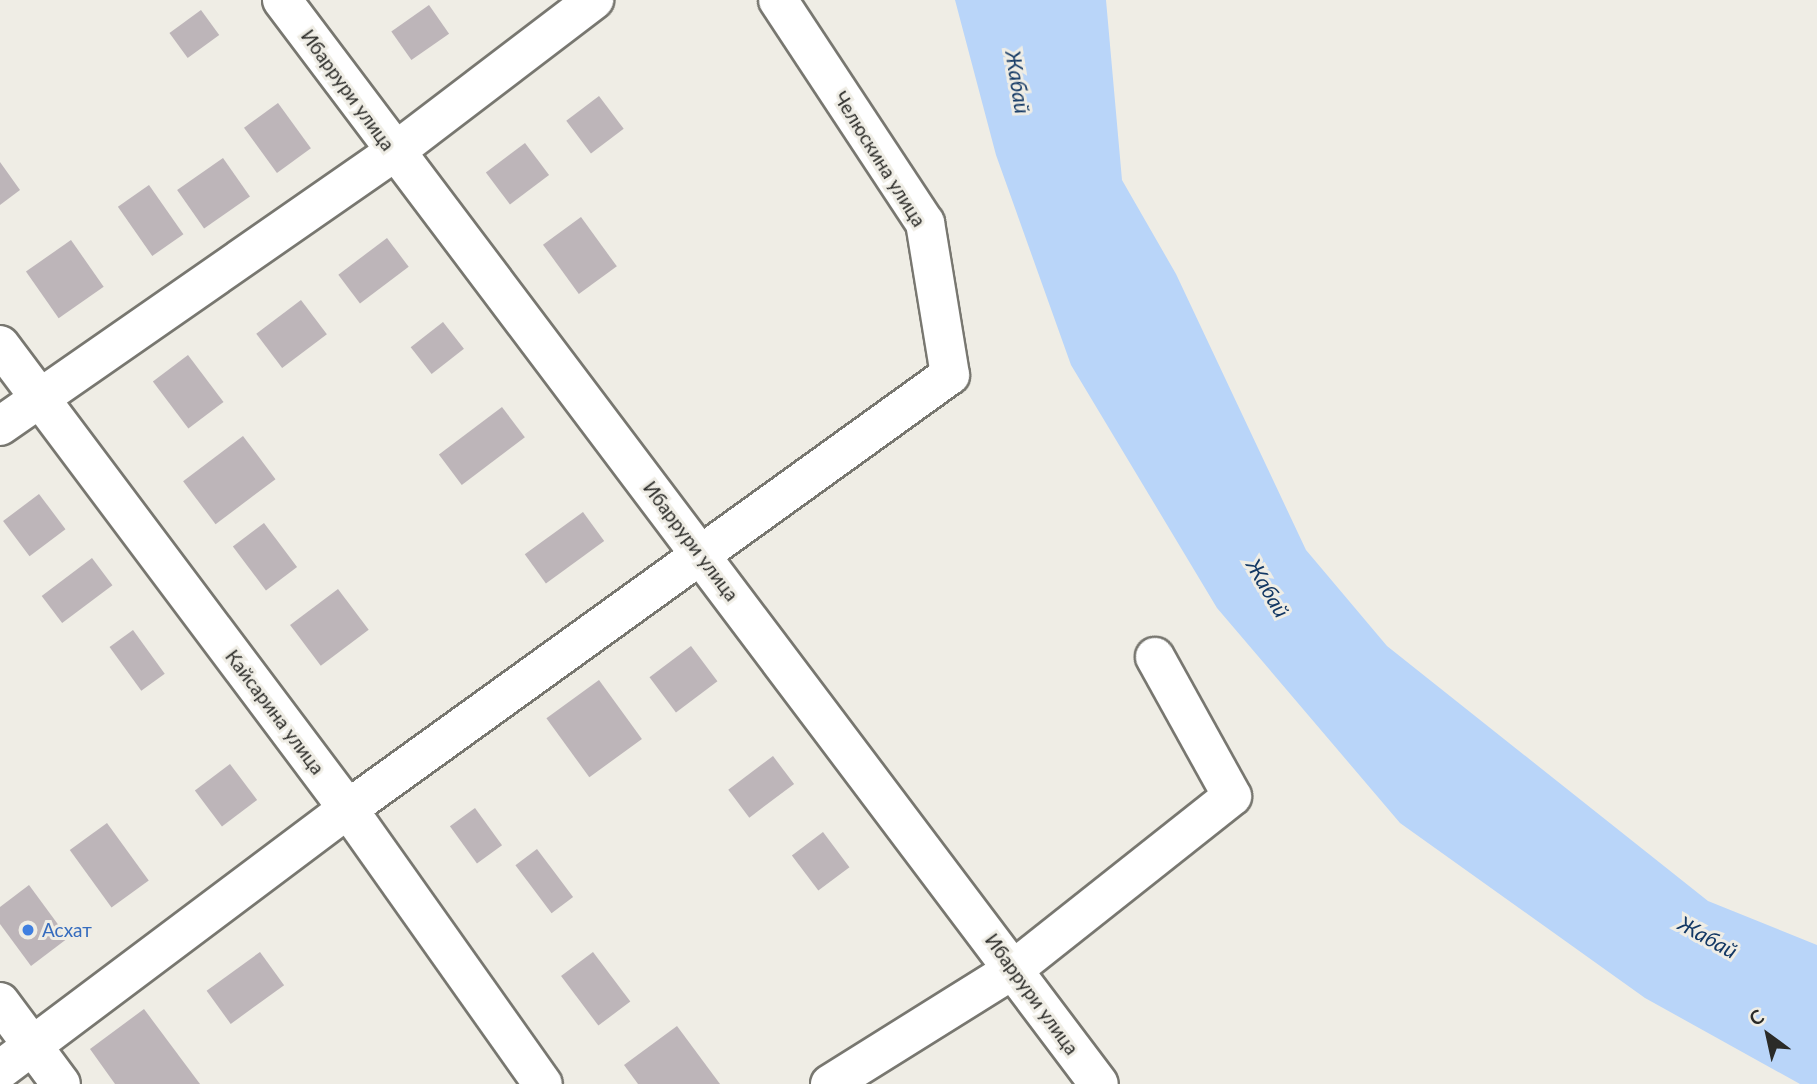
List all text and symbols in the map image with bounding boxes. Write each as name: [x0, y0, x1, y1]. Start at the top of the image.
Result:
street label: Ибаррури улица: [296, 25, 400, 155]
water label: Жабай: [1001, 49, 1035, 115]
street label: Челюскина улица: [829, 87, 931, 231]
street label: Ибаррури улица: [639, 477, 743, 605]
water label: Жабай: [1241, 554, 1295, 622]
street label: Кайсарина улица: [221, 645, 329, 779]
water label: Жабай: [1674, 911, 1742, 963]
place label: Асхат: [42, 919, 92, 941]
marker: Асхат: [20, 922, 36, 938]
street label: Ибаррури улица: [980, 929, 1084, 1059]
north arrow: [1733, 1000, 1803, 1070]
text: С: [1745, 1004, 1768, 1030]

